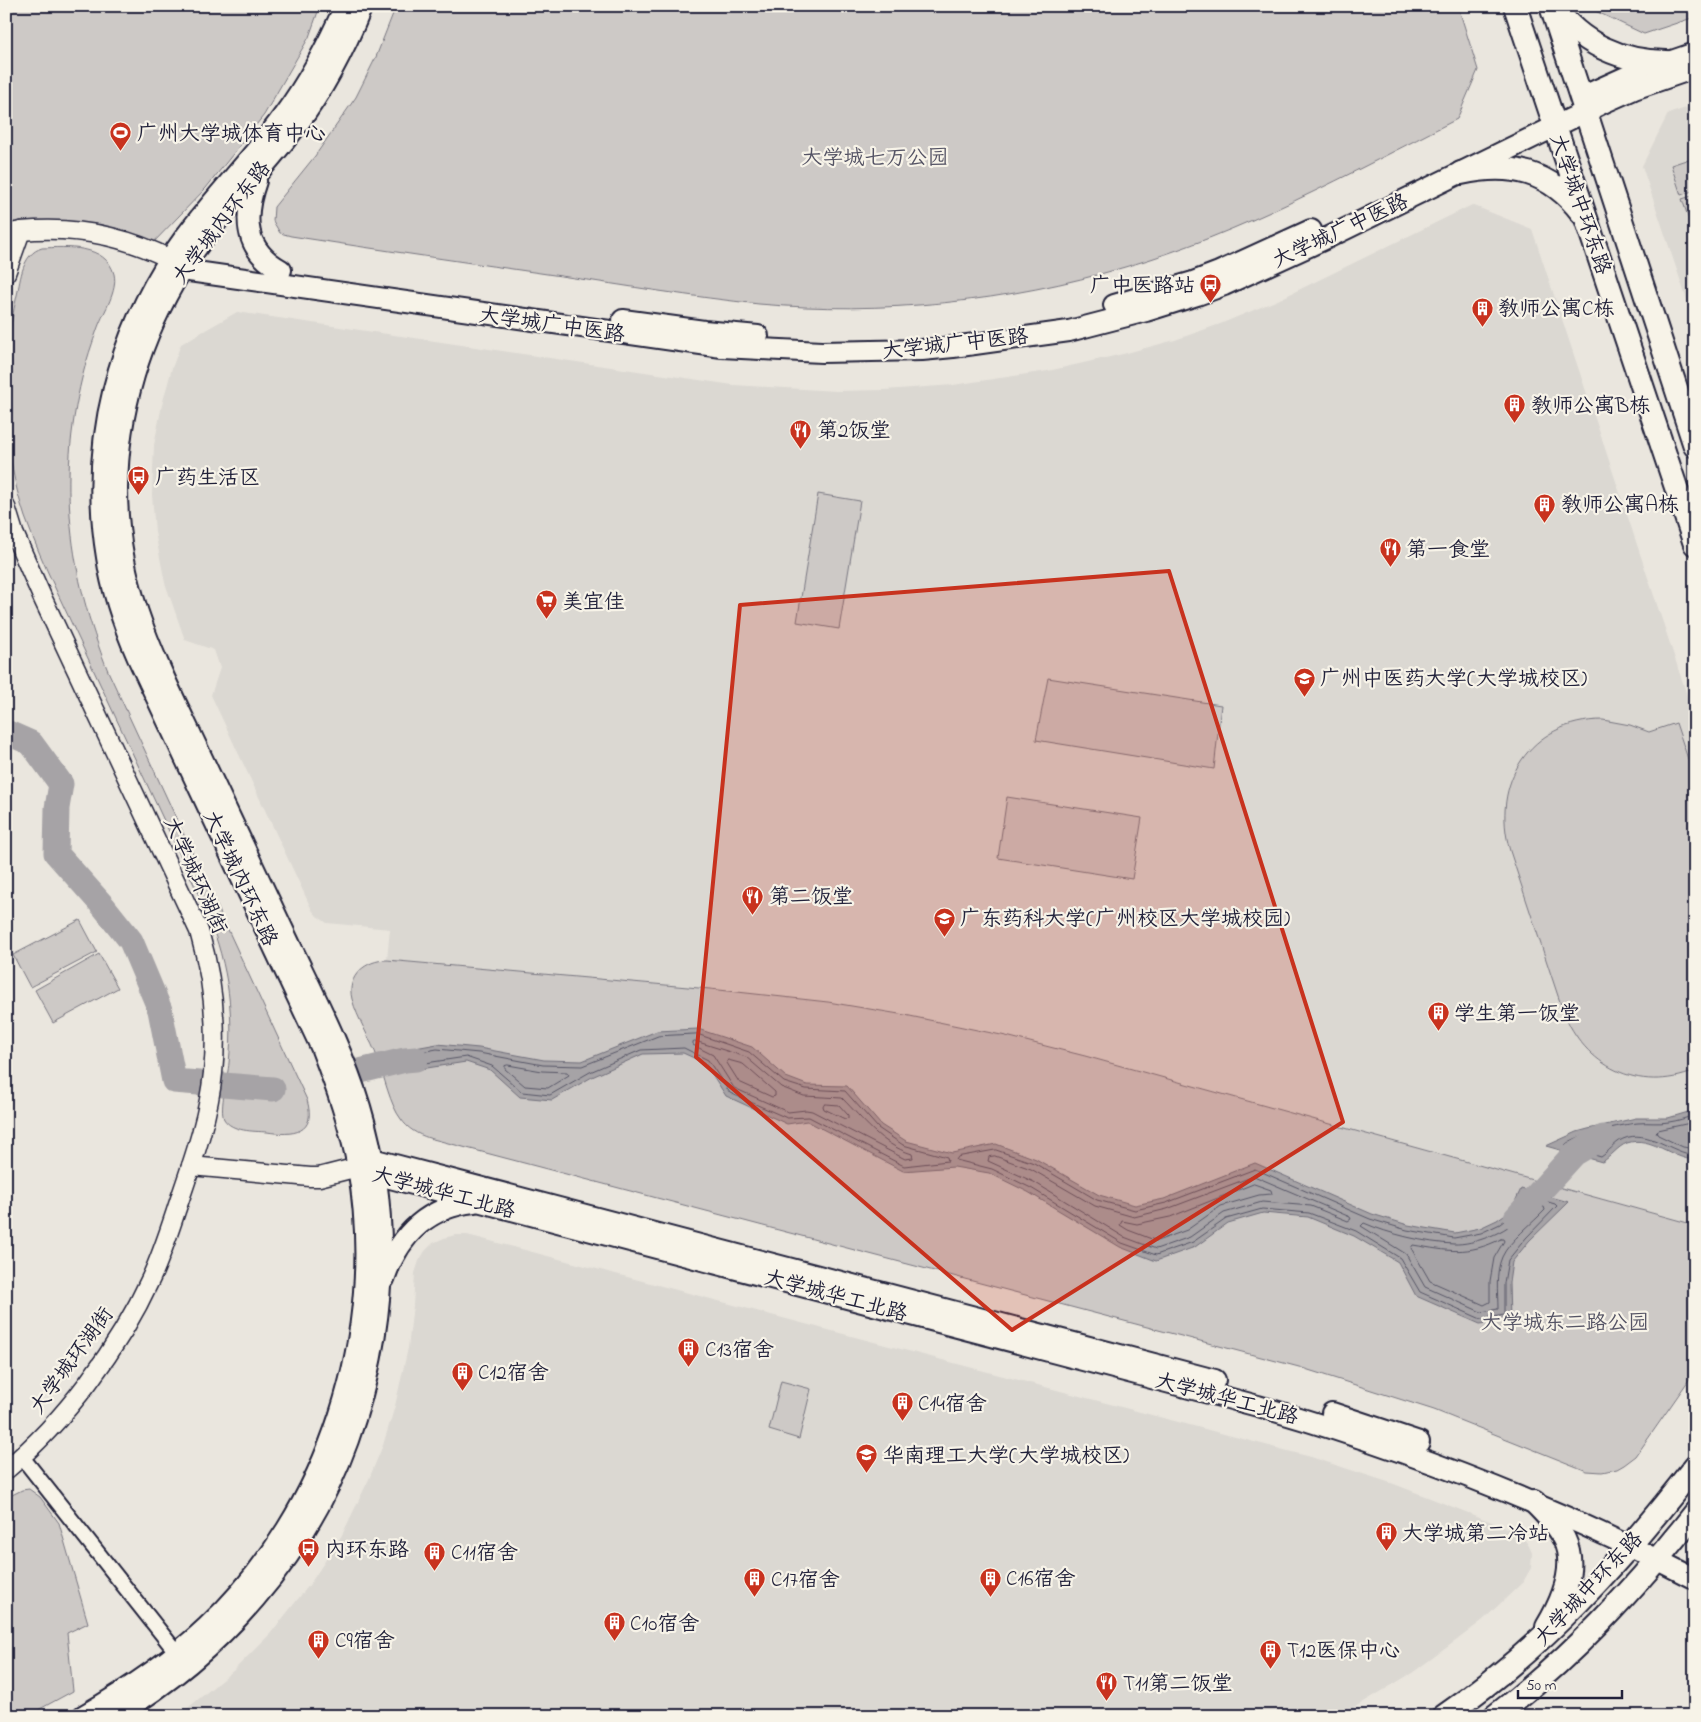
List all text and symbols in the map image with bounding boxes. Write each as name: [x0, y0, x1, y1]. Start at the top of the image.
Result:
place label: 广州大学城体育中心: [137, 120, 326, 150]
sports icon: 广州大学城体育中心: [109, 121, 133, 152]
street label: 大学城中环东路: [1541, 130, 1617, 279]
park label: 大学城七万公园: [802, 144, 949, 174]
street label: 大学城内环东路: [166, 155, 279, 291]
street label: 大学城广中医路: [1268, 187, 1414, 276]
place label: 广中医路站: [1090, 272, 1195, 302]
bus stop icon: 广中医路站: [1199, 273, 1223, 304]
place label: 教师公寓C栋: [1498, 295, 1615, 325]
building icon: 教师公寓C栋: [1470, 296, 1494, 327]
street label: 大学城广中医路: [477, 301, 627, 351]
street label: 大学城广中医路: [881, 322, 1030, 368]
place label: 教师公寓B栋: [1531, 392, 1650, 422]
building icon: 教师公寓B栋: [1503, 393, 1527, 424]
place label: 第2饭堂: [817, 417, 890, 447]
restaurant icon: 第2饭堂: [789, 418, 813, 449]
place label: 广药生活区: [155, 464, 260, 494]
bus stop icon: 广药生活区: [127, 465, 151, 496]
place label: 教师公寓A栋: [1561, 491, 1679, 521]
building icon: 教师公寓A栋: [1533, 492, 1557, 523]
place label: 第一食堂: [1406, 536, 1490, 566]
restaurant icon: 第一食堂: [1378, 537, 1402, 568]
place label: 美宜佳: [562, 588, 625, 618]
supermarket icon: 美宜佳: [534, 589, 558, 620]
place label: 广州中医药大学(大学城校区): [1320, 665, 1587, 695]
school or university icon: 广州中医药大学(大学城校区): [1292, 666, 1316, 697]
street label: 大学城内环东路: [195, 806, 284, 952]
street label: 大学城环湖街: [155, 812, 234, 939]
place label: 第二饭堂: [769, 883, 853, 913]
restaurant icon: 第二饭堂: [741, 884, 765, 915]
place label: 广东药科大学(广州校区大学城校园): [960, 905, 1290, 935]
school or university icon: 广东药科大学(广州校区大学城校园): [932, 906, 956, 937]
place label: 学生第一饭堂: [1454, 1000, 1580, 1030]
building icon: 学生第一饭堂: [1426, 1001, 1450, 1032]
street label: 大学城华工北路: [369, 1160, 518, 1227]
street label: 大学城华工北路: [761, 1263, 910, 1330]
street label: 大学城环湖街: [23, 1301, 122, 1421]
park label: 大学城东二路公园: [1481, 1309, 1649, 1339]
place label: C13宿舍: [705, 1336, 774, 1366]
building icon: C13宿舍: [677, 1337, 701, 1368]
place label: C12宿舍: [478, 1359, 549, 1389]
building icon: C12宿舍: [450, 1360, 474, 1391]
street label: 大学城华工北路: [1152, 1366, 1301, 1433]
place label: C14宿舍: [918, 1390, 987, 1420]
building icon: C14宿舍: [890, 1391, 914, 1422]
place label: 华南理工大学(大学城校区): [883, 1442, 1129, 1472]
school or university icon: 华南理工大学(大学城校区): [855, 1443, 879, 1474]
place label: 大学城第二冷站: [1402, 1520, 1549, 1550]
building icon: 大学城第二冷站: [1374, 1521, 1398, 1552]
street label: 大学城中环东路: [1528, 1525, 1651, 1653]
place label: 内环东路: [325, 1536, 409, 1566]
bus stop icon: 内环东路: [297, 1537, 321, 1568]
place label: C11宿舍: [451, 1539, 518, 1569]
building icon: C11宿舍: [423, 1540, 447, 1571]
place label: C16宿舍: [1006, 1565, 1075, 1595]
place label: C17宿舍: [771, 1566, 840, 1596]
building icon: C16宿舍: [978, 1566, 1002, 1597]
building icon: C17宿舍: [743, 1567, 767, 1598]
place label: C10宿舍: [630, 1610, 699, 1640]
building icon: C10宿舍: [602, 1611, 626, 1642]
place label: C9宿舍: [335, 1627, 395, 1657]
building icon: C9宿舍: [307, 1628, 331, 1659]
place label: T12医保中心: [1287, 1637, 1400, 1667]
building icon: T12医保中心: [1259, 1638, 1283, 1669]
scale bar: [1518, 1667, 1622, 1699]
place label: T11第二饭堂: [1123, 1670, 1232, 1700]
restaurant icon: T11第二饭堂: [1095, 1671, 1119, 1702]
text: 50 m: [1526, 1675, 1557, 1697]

